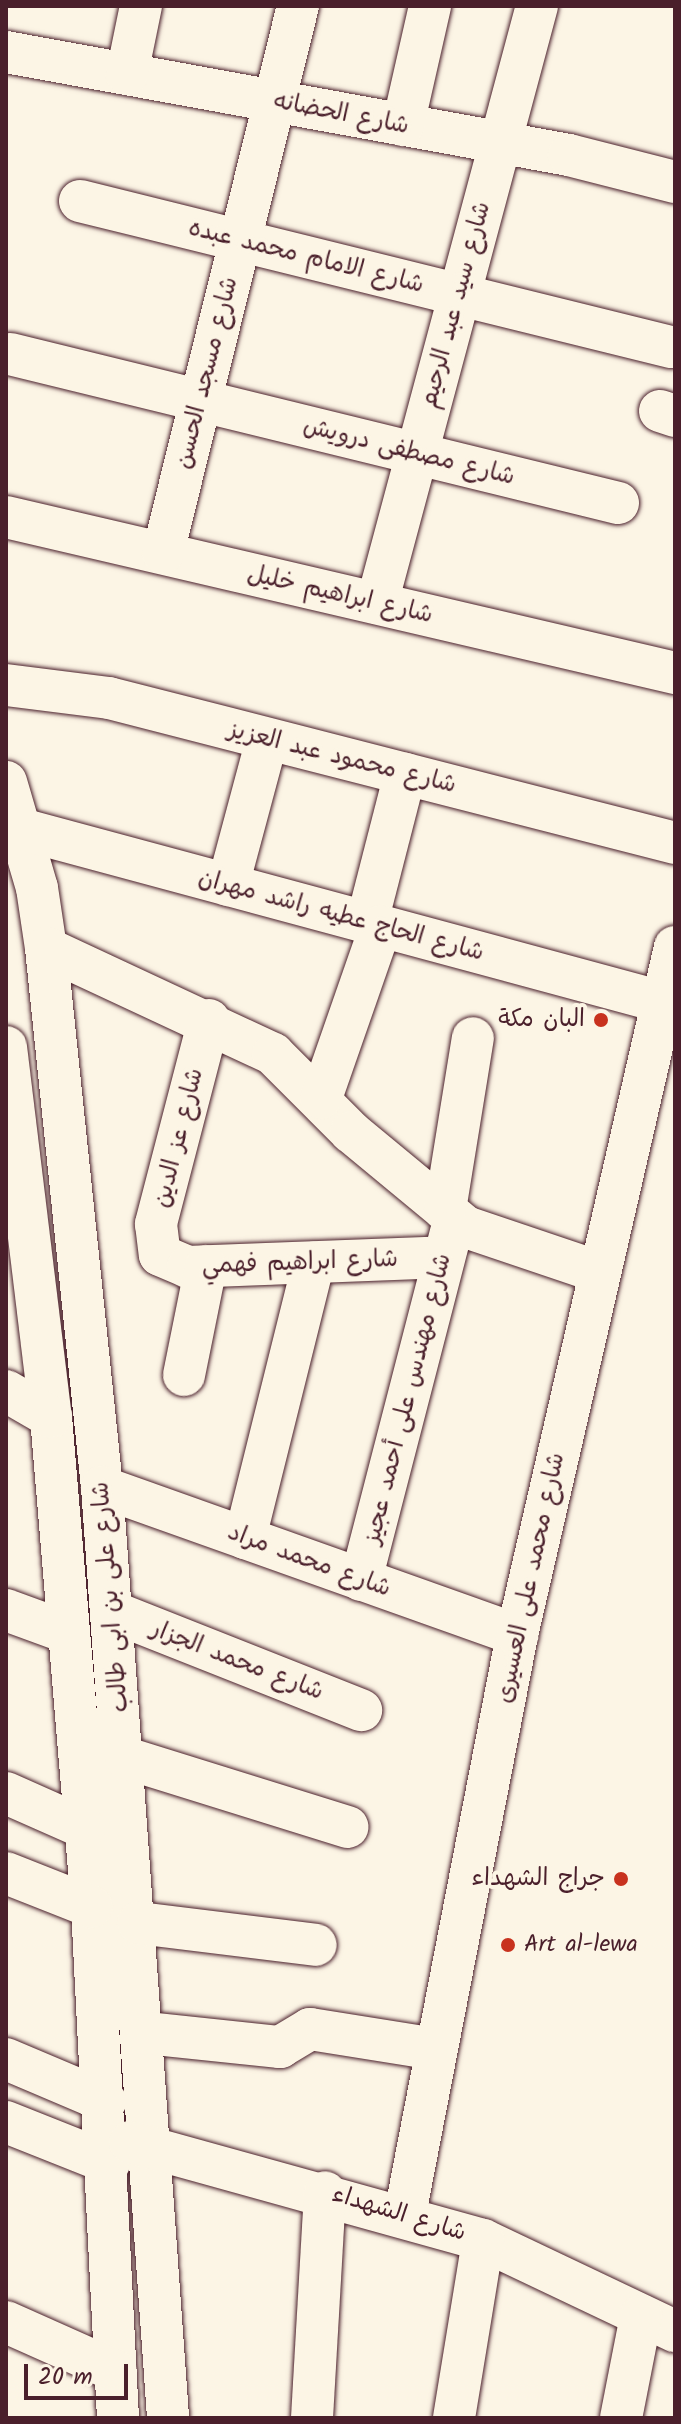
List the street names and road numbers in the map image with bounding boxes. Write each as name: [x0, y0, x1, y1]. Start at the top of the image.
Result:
street label: شارع الحضانه: [271, 87, 411, 141]
street label: شارع سيد عبد الرحيم: [415, 199, 497, 411]
street label: شارع الامام محمد عبده: [185, 214, 427, 300]
street label: شارع مسجد الحسن: [169, 274, 245, 472]
street label: شارع مصطفى درويش: [300, 412, 518, 492]
street label: شارع ابراهيم خليل: [244, 560, 436, 630]
street label: شارع محمود عبد العزيز: [225, 716, 459, 800]
street label: شارع الحاج عطيه راشد مهران: [195, 864, 487, 968]
street label: شارع عز الدين: [148, 1065, 210, 1211]
street label: شارع ابراهيم فهمي: [201, 1245, 399, 1281]
street label: شارع مهندس على أحمد عجيز: [358, 1251, 458, 1547]
street label: شارع محمد على العسيرى: [490, 1450, 572, 1706]
street label: شارع على بن ابى طالب: [87, 1481, 135, 1713]
street label: شارع محمد مراد: [224, 1518, 394, 1604]
street label: شارع محمد الجزار: [147, 1615, 327, 1707]
street label: شارع الشهداء: [329, 2180, 469, 2248]

